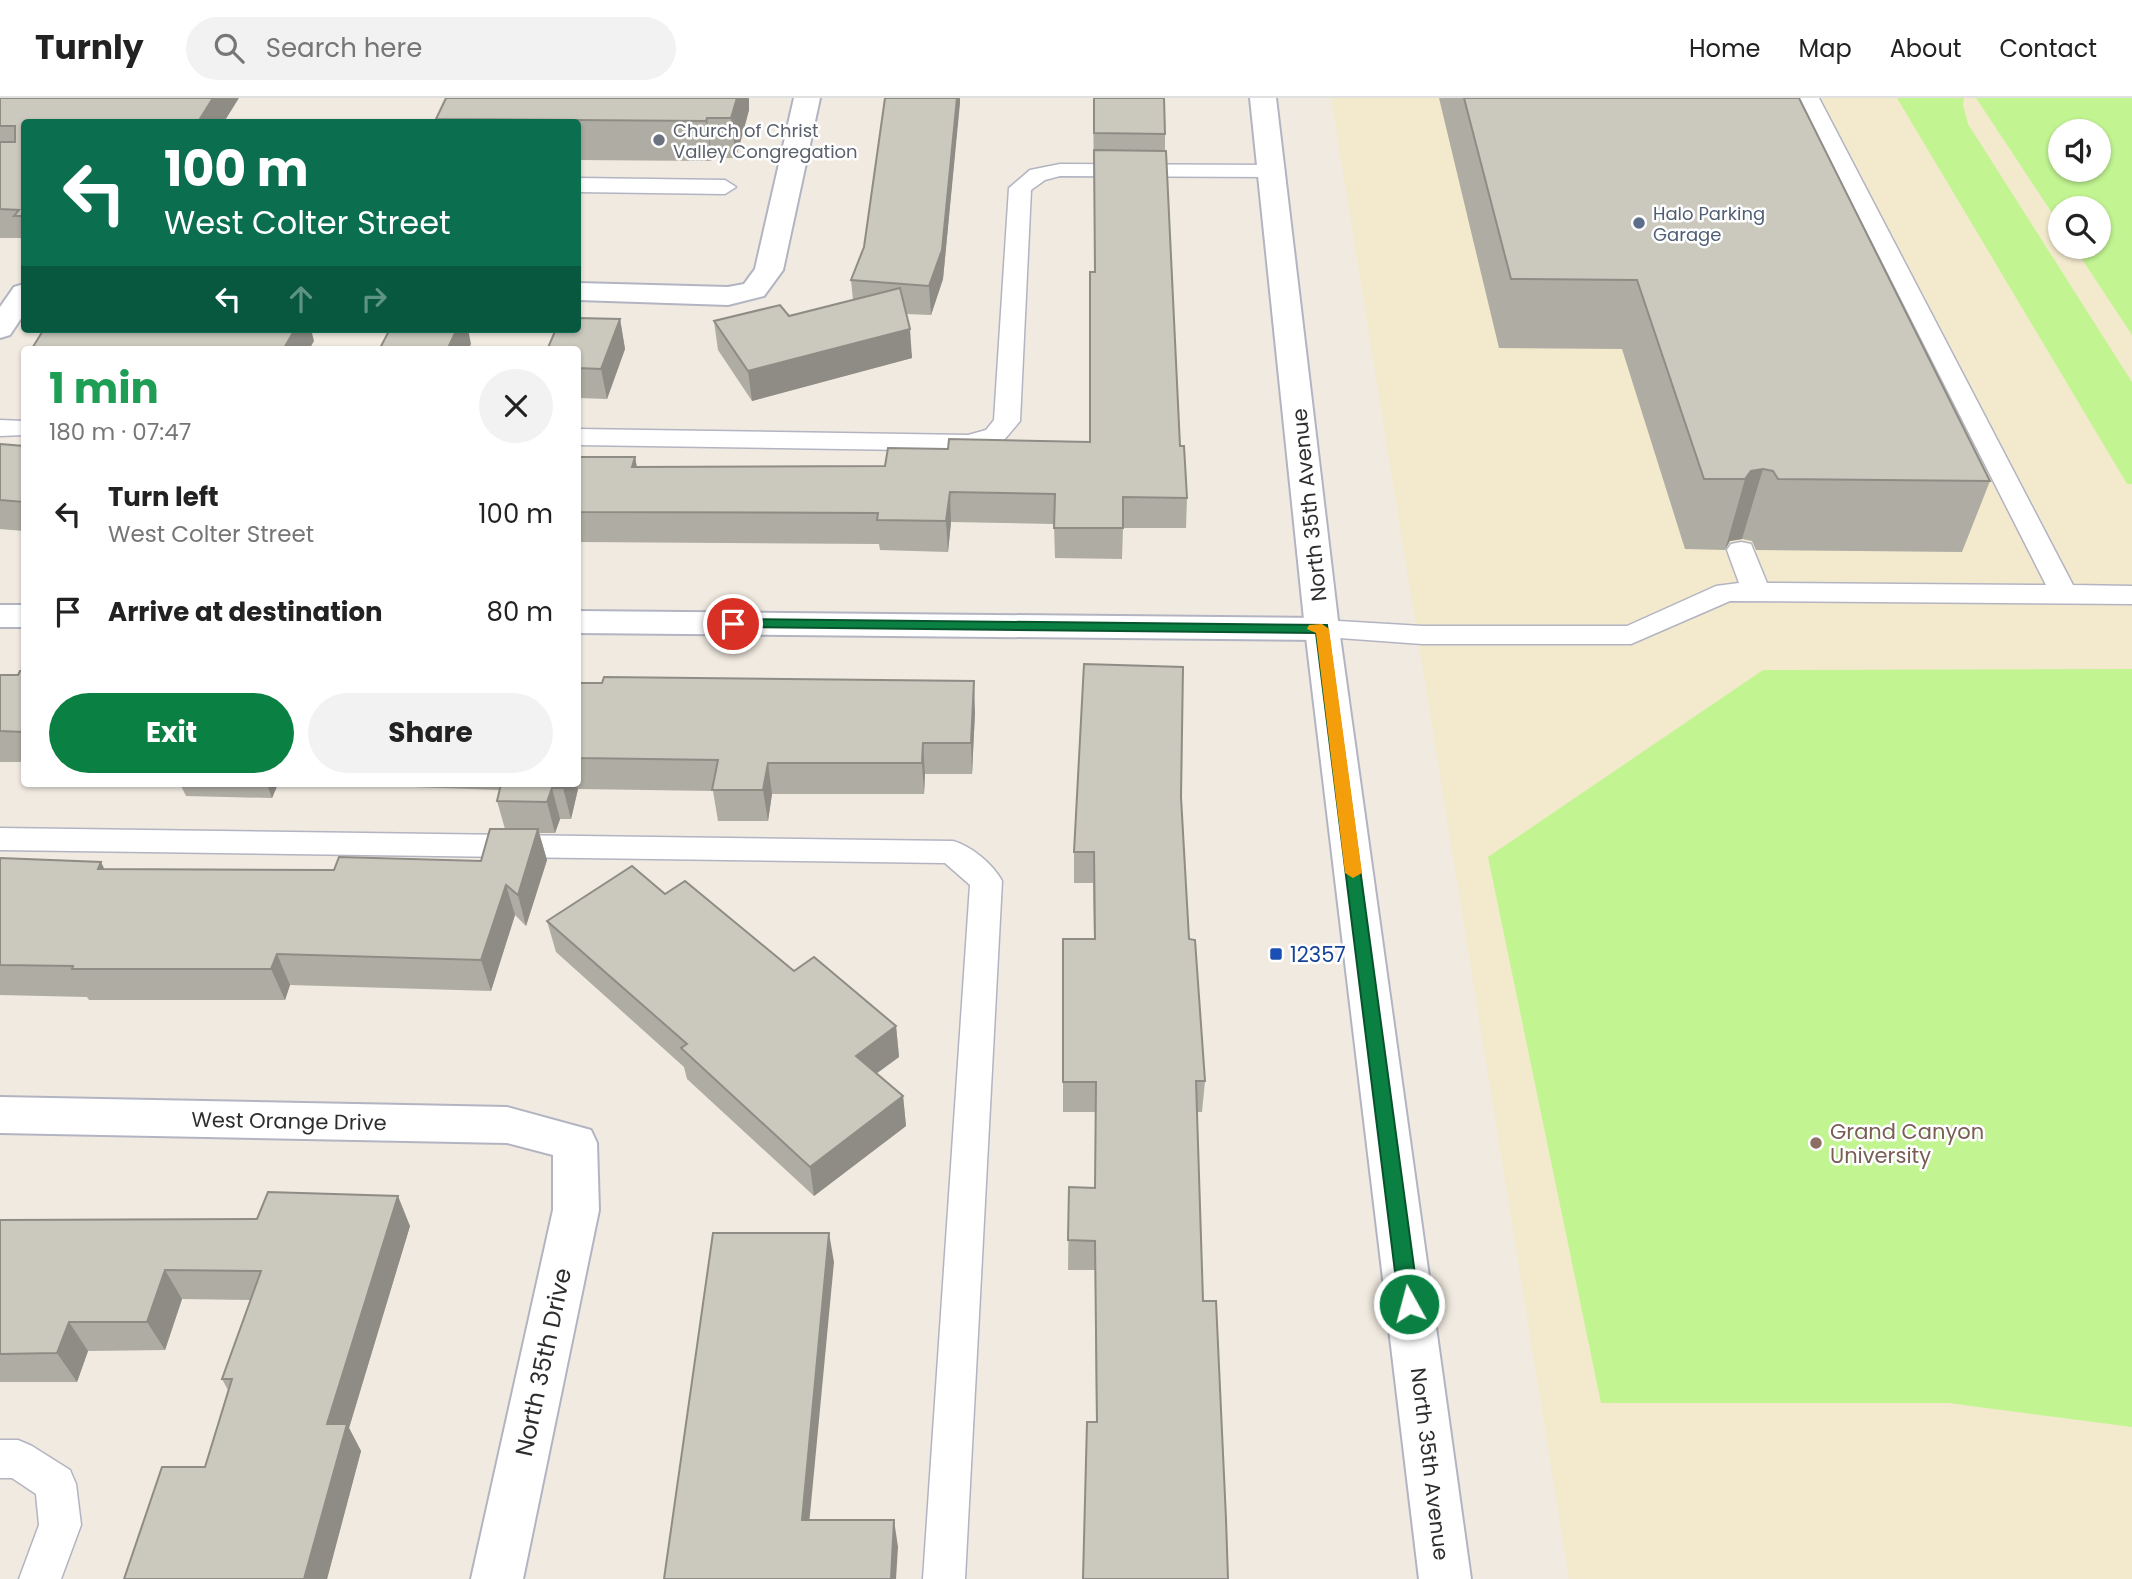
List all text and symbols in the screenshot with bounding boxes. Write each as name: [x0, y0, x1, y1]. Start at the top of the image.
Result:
search box: [186, 17, 676, 80]
text: Turnly: [35, 24, 144, 71]
icon: search: [210, 29, 248, 67]
text: Search here: [266, 30, 422, 66]
text: Home: [1689, 32, 1761, 65]
text: Map: [1799, 32, 1852, 65]
text: About: [1890, 32, 1961, 65]
text: Contact: [1999, 32, 2097, 65]
place label: Church of Christ Valley Congregation: [673, 118, 858, 164]
map controls: [2048, 119, 2111, 259]
button: sound: [2048, 119, 2111, 182]
marker: Church of Christ Valley Congregation: [651, 132, 667, 148]
text: 100 m: [164, 135, 309, 203]
icon: left: [49, 147, 140, 238]
button: search: [2048, 196, 2111, 259]
text: West Colter Street: [164, 200, 451, 245]
place label: Halo Parking Garage: [1653, 201, 1765, 247]
marker: Halo Parking Garage: [1631, 215, 1647, 231]
icon: left: [209, 280, 247, 318]
icon: ahead: [282, 280, 320, 318]
icon: right: [355, 280, 393, 318]
text: 1 min: [49, 359, 159, 418]
button: close: [479, 369, 553, 443]
street label: North 35th Avenue: [1284, 407, 1334, 603]
text: 180 m · 07:47: [49, 416, 191, 448]
text: Turn left: [108, 479, 219, 515]
icon: left: [49, 495, 87, 533]
text: 100 m: [478, 496, 553, 532]
text: West Colter Street: [108, 518, 314, 550]
icon: arrive: [49, 593, 87, 631]
text: Arrive at destination: [108, 594, 383, 630]
text: 80 m: [487, 594, 553, 630]
pin: [703, 594, 763, 654]
icon: arrive: [714, 605, 752, 643]
button: Exit: [49, 693, 294, 773]
button: Share: [308, 693, 553, 773]
place label: 12357: [1290, 940, 1346, 969]
marker: 12357: [1268, 946, 1284, 962]
street label: West Orange Drive: [191, 1105, 387, 1137]
place label: Grand Canyon University: [1830, 1117, 1984, 1170]
marker: Grand Canyon University: [1808, 1135, 1824, 1151]
street label: North 35th Drive: [507, 1265, 579, 1459]
position arrow: [1372, 1267, 1446, 1341]
street label: North 35th Avenue: [1404, 1366, 1456, 1562]

